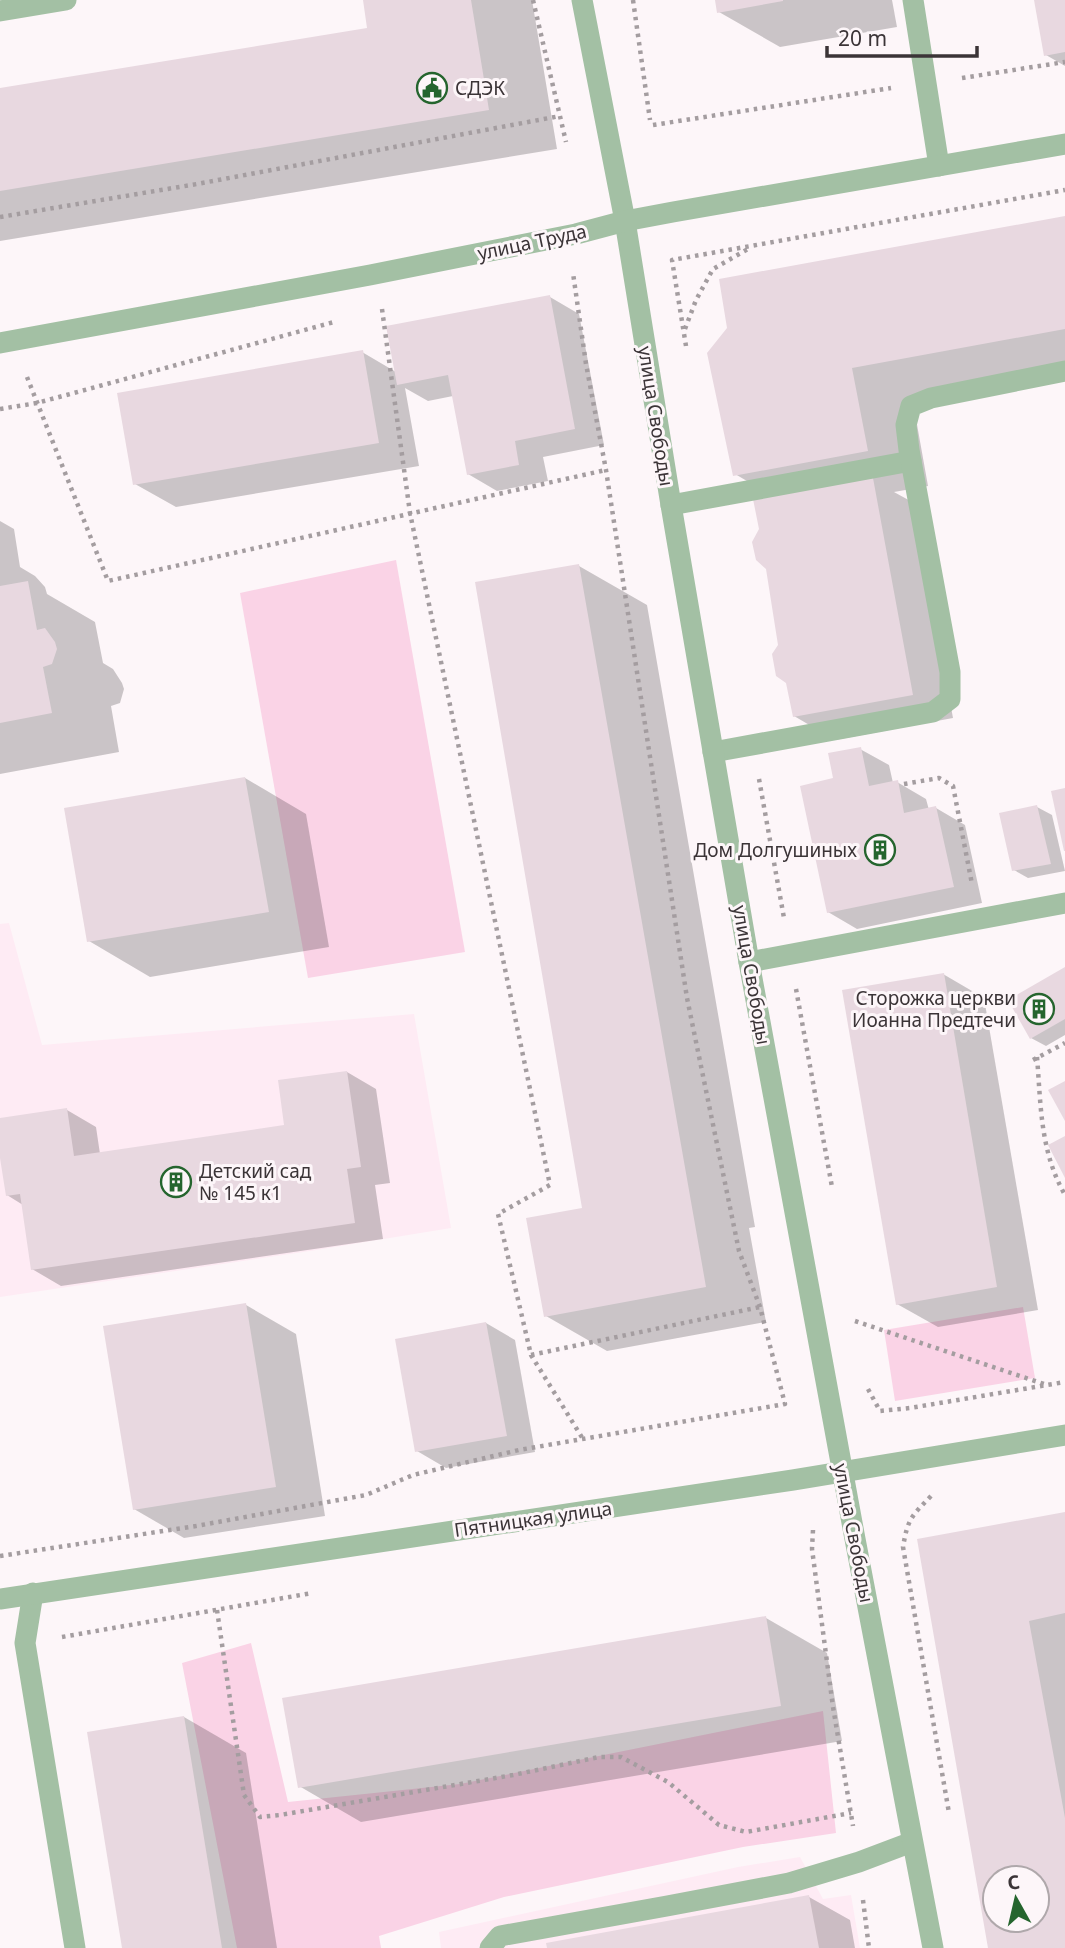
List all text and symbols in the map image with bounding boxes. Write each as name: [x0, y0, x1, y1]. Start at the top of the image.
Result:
scale bar: [827, 14, 978, 58]
text: 20 m: [838, 24, 887, 52]
public building icon: СДЭК: [415, 71, 449, 105]
place label: СДЭК: [455, 75, 505, 101]
street label: улица Труда: [475, 218, 589, 266]
street label: улица Свободы: [632, 344, 680, 488]
building icon: Дом Долгушиных: [863, 833, 897, 867]
place label: Дом Долгушиных: [693, 837, 857, 863]
street label: улица Свободы: [727, 903, 777, 1047]
place label: Сторожка церкви Иоанна Предтечи: [852, 985, 1016, 1033]
building icon: Сторожка церкви Иоанна Предтечи: [1022, 992, 1056, 1026]
place label: Детский сад № 145 к1: [199, 1158, 312, 1206]
building icon: Детский сад № 145 к1: [159, 1165, 193, 1199]
street label: улица Свободы: [828, 1461, 880, 1605]
street label: Пятницкая улица: [453, 1495, 613, 1543]
north arrow: [981, 1864, 1051, 1934]
text: С: [1006, 1868, 1022, 1896]

